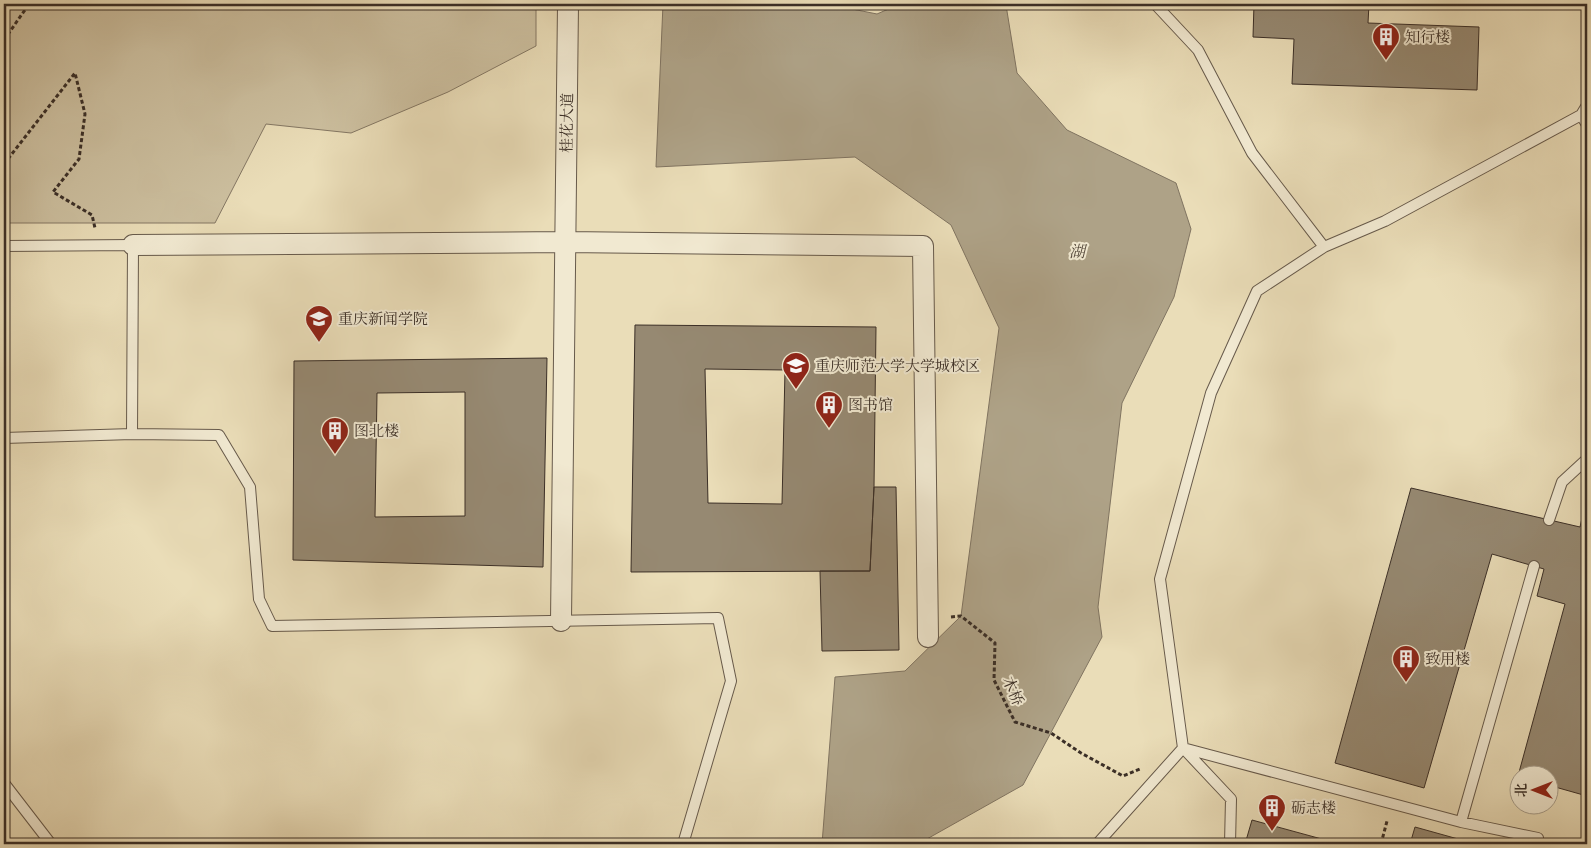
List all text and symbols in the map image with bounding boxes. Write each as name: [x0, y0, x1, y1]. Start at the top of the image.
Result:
building icon: 知行楼: [1371, 22, 1401, 61]
place label: 知行楼: [1405, 27, 1450, 47]
street label: 桂花大道: [556, 93, 578, 153]
water label: 湖: [1069, 241, 1088, 263]
school or university icon: 重庆新闻学院: [304, 304, 334, 343]
place label: 重庆新闻学院: [338, 309, 428, 329]
school or university icon: 重庆师范大学大学城校区: [781, 351, 811, 390]
place label: 重庆师范大学大学城校区: [815, 356, 980, 376]
building icon: 图书馆: [814, 390, 844, 429]
place label: 图书馆: [848, 395, 893, 415]
building icon: 图北楼: [320, 416, 350, 455]
place label: 图北楼: [354, 421, 399, 441]
building icon: 致用楼: [1391, 644, 1421, 683]
place label: 致用楼: [1425, 649, 1470, 669]
street label: 木桥: [998, 673, 1028, 709]
north arrow: [1508, 766, 1558, 816]
text: 北: [1512, 783, 1531, 797]
building icon: 砺志楼: [1257, 793, 1287, 832]
place label: 砺志楼: [1291, 798, 1336, 818]

